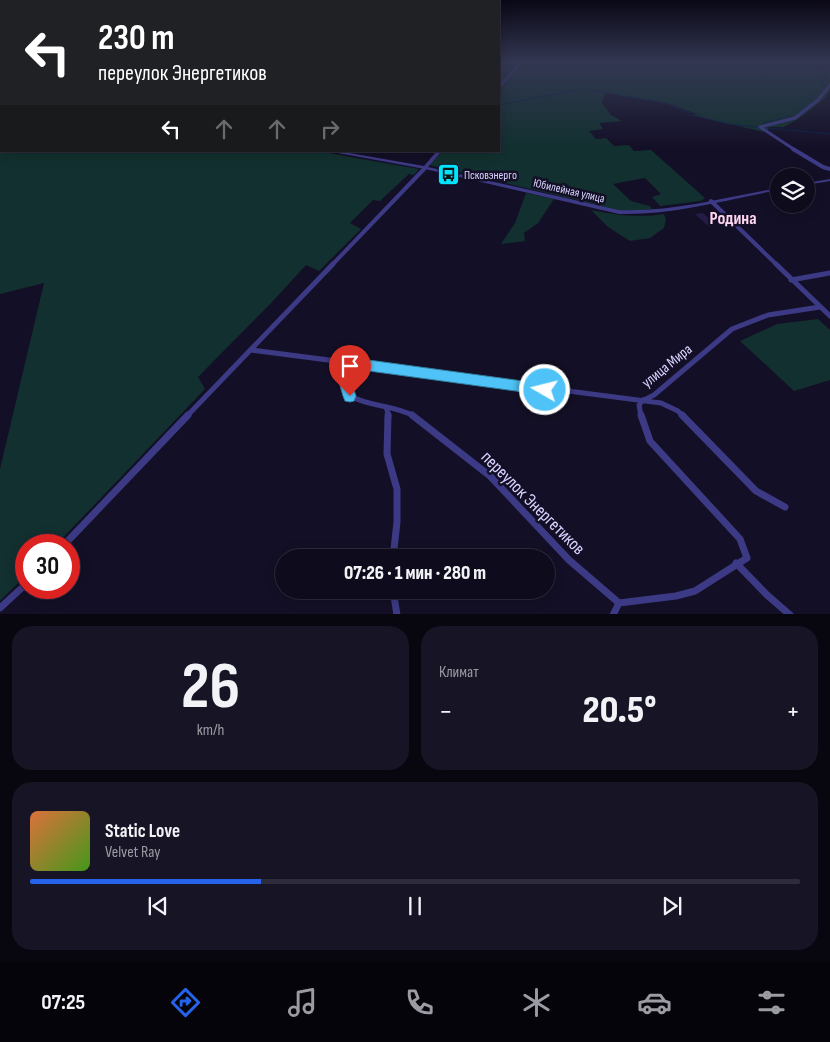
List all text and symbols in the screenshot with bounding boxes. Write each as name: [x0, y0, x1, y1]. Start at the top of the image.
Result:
text: 230 m: [98, 17, 174, 60]
icon: left: [15, 20, 80, 85]
text: переулок Энергетиков: [98, 60, 267, 87]
icon: left: [157, 115, 185, 143]
icon: ahead: [210, 115, 238, 143]
icon: ahead: [263, 115, 291, 143]
icon: right: [316, 115, 344, 143]
bus stop icon: Псковэнерго: [436, 163, 460, 187]
place label: Псковэнерго: [464, 168, 517, 183]
map controls: [770, 168, 815, 213]
button: layers: [770, 168, 815, 213]
street label: Юбилейная улица: [532, 176, 607, 207]
district label: Родина: [709, 208, 757, 229]
street label: улица Мира: [638, 340, 696, 392]
pin: [329, 345, 371, 396]
icon: arrive: [336, 352, 364, 380]
position arrow: [518, 363, 570, 415]
street label: переулок Энергетиков: [477, 447, 589, 559]
speed limit sign: 30: [15, 534, 80, 599]
text: 07:26 · 1 мин · 280 m: [344, 562, 486, 585]
text: 26: [181, 649, 240, 727]
text: Климат: [439, 663, 479, 682]
text: 20.5°: [583, 688, 656, 733]
text: −: [439, 695, 453, 728]
text: +: [786, 695, 800, 728]
text: km/h: [197, 721, 224, 740]
text: Static Love: [105, 820, 180, 843]
text: Velvet Ray: [105, 843, 160, 862]
icon: previous: [144, 892, 172, 920]
icon: pause: [401, 892, 429, 920]
icon: next: [658, 892, 686, 920]
icon: directions: [168, 985, 203, 1020]
icon: music: [285, 985, 320, 1020]
icon: phone: [402, 985, 437, 1020]
icon: climate: [519, 985, 554, 1020]
icon: car: [637, 985, 672, 1020]
icon: filters: [754, 985, 789, 1020]
text: 07:25: [41, 989, 85, 1016]

